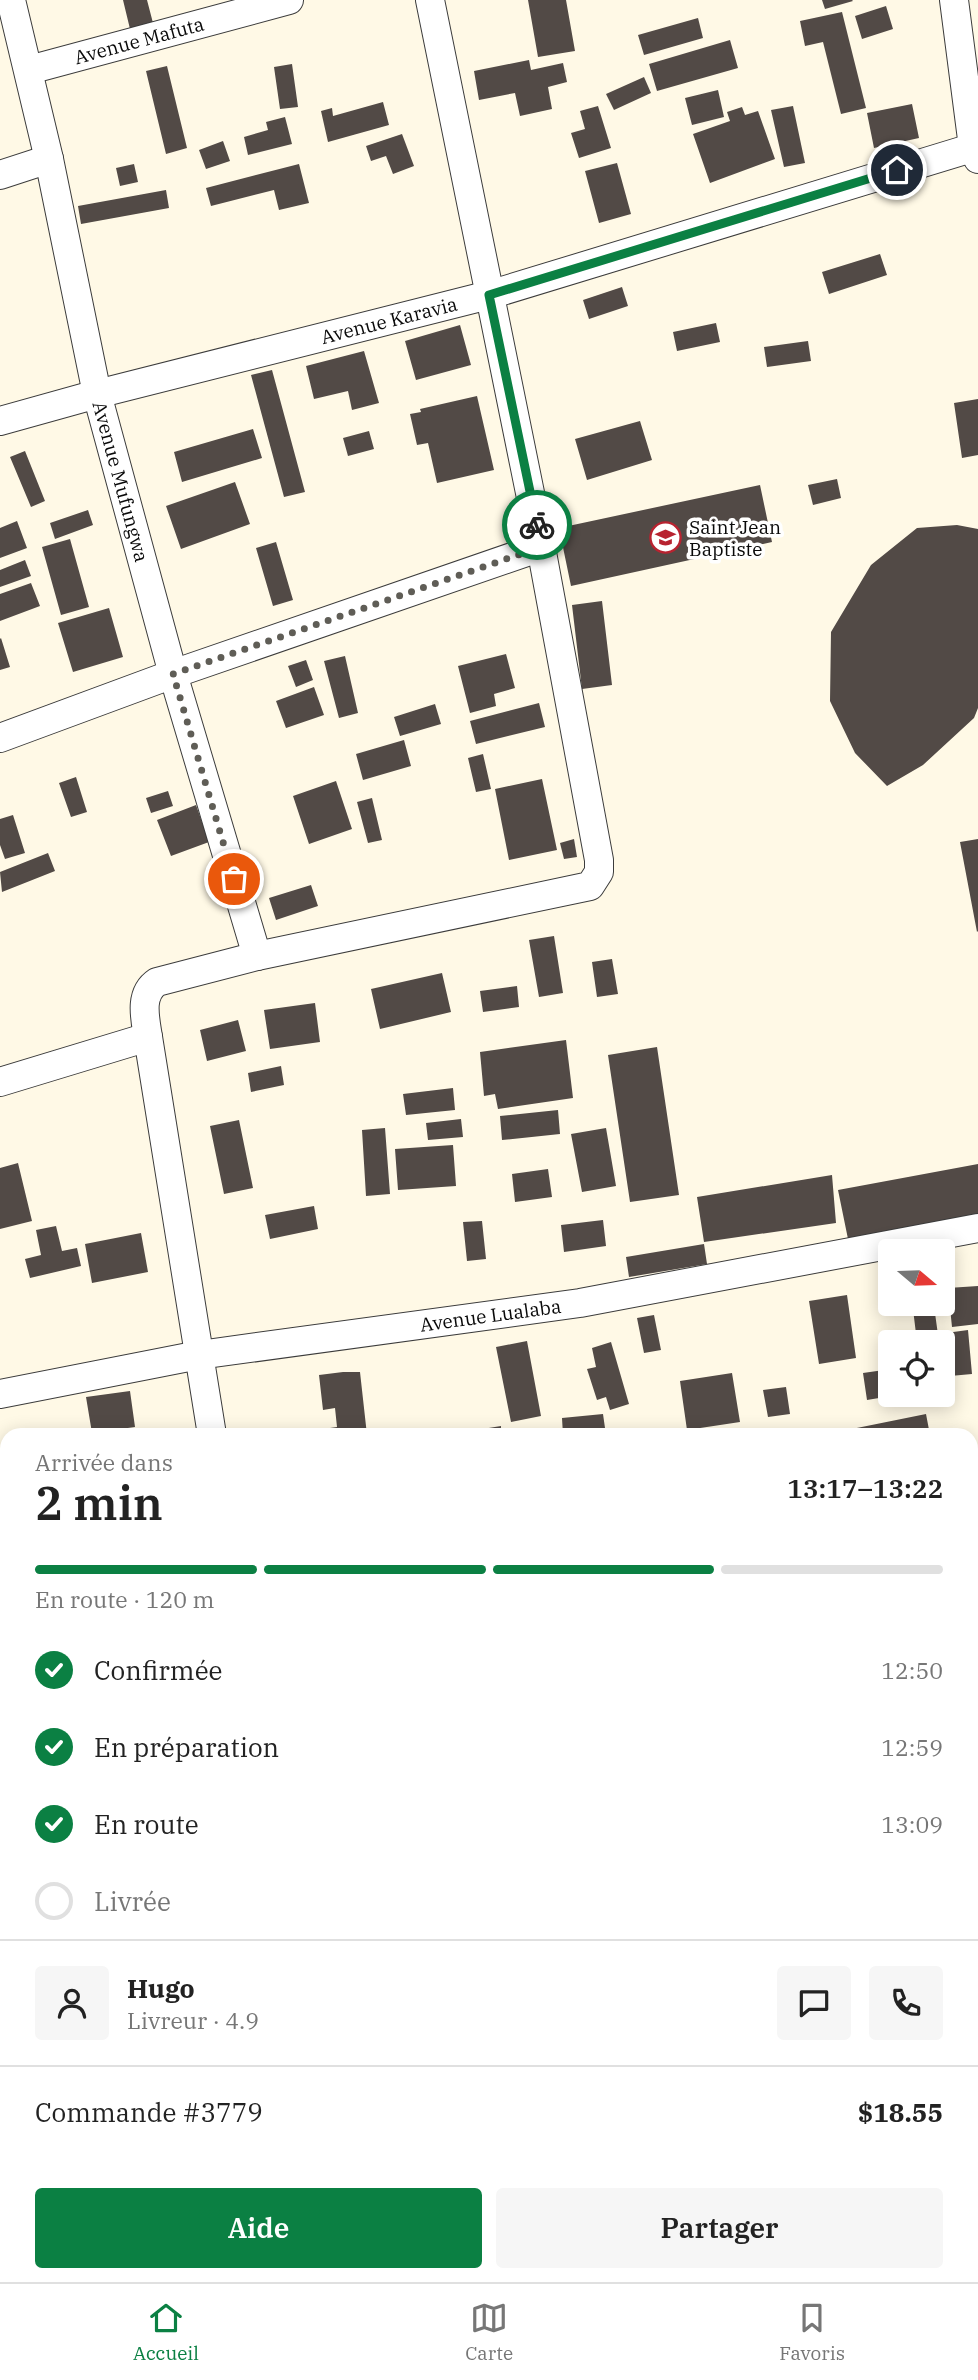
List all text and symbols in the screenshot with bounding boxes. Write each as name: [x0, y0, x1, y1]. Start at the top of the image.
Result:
street label: Avenue Mafuta: [72, 11, 207, 69]
pin: [867, 140, 927, 200]
icon: home: [878, 151, 916, 189]
street label: Avenue Karavia: [318, 291, 460, 349]
street label: Avenue Mufungwa: [88, 399, 154, 564]
courier: [502, 490, 572, 560]
icon: bike: [518, 506, 556, 544]
place label: Saint Jean Baptiste: [689, 515, 781, 561]
school or university icon: Saint Jean Baptiste: [649, 521, 683, 555]
pin: [204, 849, 264, 909]
icon: bag: [215, 860, 253, 898]
north arrow: [878, 1239, 956, 1316]
map controls: [878, 1239, 955, 1407]
street label: Avenue Lualaba: [418, 1294, 563, 1337]
button: locate: [878, 1330, 955, 1407]
text: Arrivée dans: [35, 1447, 173, 1477]
text: 13:17–13:22: [787, 1471, 943, 1505]
text: 2 min: [35, 1473, 163, 1533]
text: En route · 120 m: [35, 1584, 214, 1614]
icon: check: [35, 1651, 73, 1689]
text: Confirmée: [94, 1653, 223, 1687]
text: 12:50: [881, 1655, 943, 1685]
icon: check: [35, 1728, 73, 1766]
text: En préparation: [94, 1730, 279, 1764]
text: 12:59: [881, 1732, 943, 1762]
icon: check: [35, 1805, 73, 1843]
text: En route: [94, 1807, 199, 1841]
text: 13:09: [881, 1809, 943, 1839]
text: Livrée: [94, 1884, 171, 1918]
button: person: [35, 1966, 109, 2040]
button: chat: [777, 1966, 851, 2040]
button: phone: [869, 1966, 943, 2040]
text: Hugo: [127, 1971, 195, 2005]
text: Livreur · 4.9: [127, 2005, 259, 2035]
text: Commande #3779: [35, 2095, 263, 2129]
text: $18.55: [858, 2095, 943, 2129]
button: Aide: [35, 2188, 482, 2268]
button: Partager: [496, 2188, 943, 2268]
tab: Accueil: [133, 2299, 199, 2365]
tab: Carte: [465, 2299, 513, 2365]
tab: Favoris: [779, 2299, 845, 2365]

